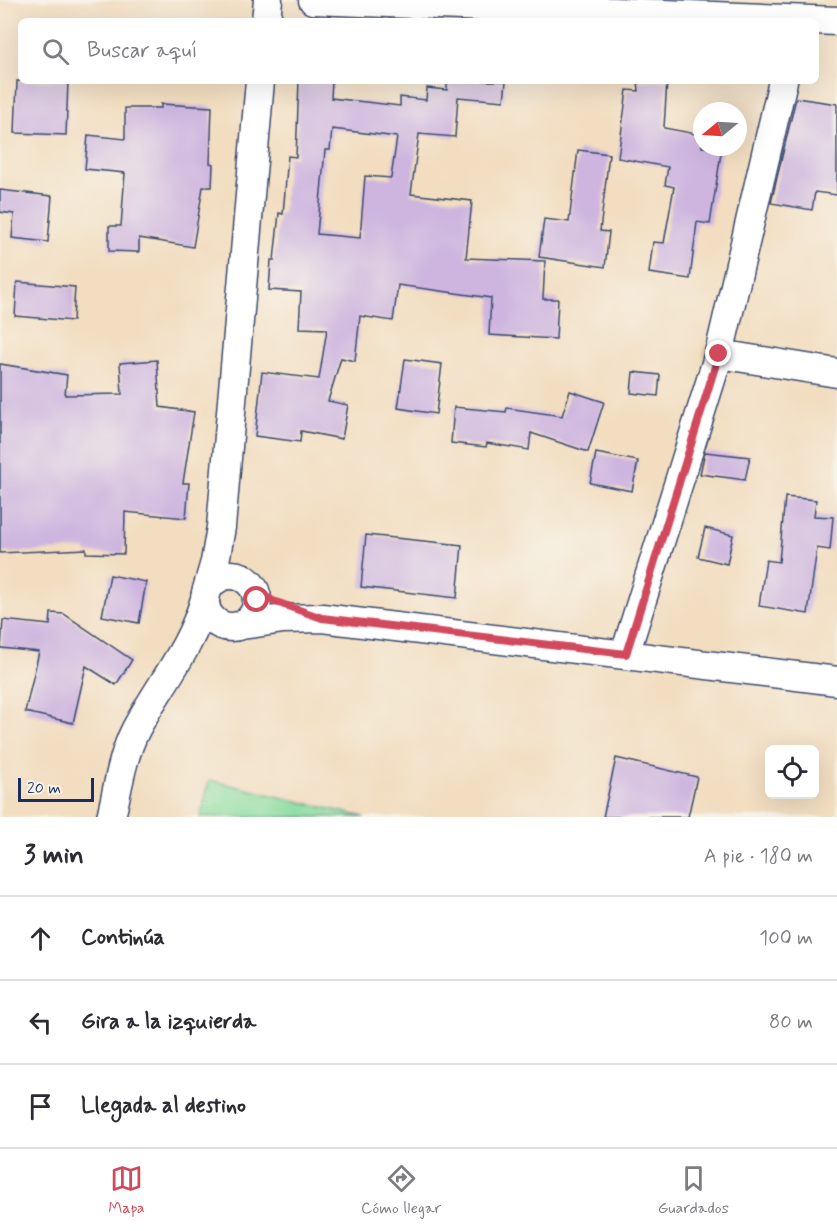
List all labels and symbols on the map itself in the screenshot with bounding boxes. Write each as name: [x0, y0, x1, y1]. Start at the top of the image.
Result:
north arrow: [693, 102, 747, 156]
route end: [705, 340, 731, 366]
route start: [243, 586, 269, 612]
scale bar: [18, 775, 94, 802]

